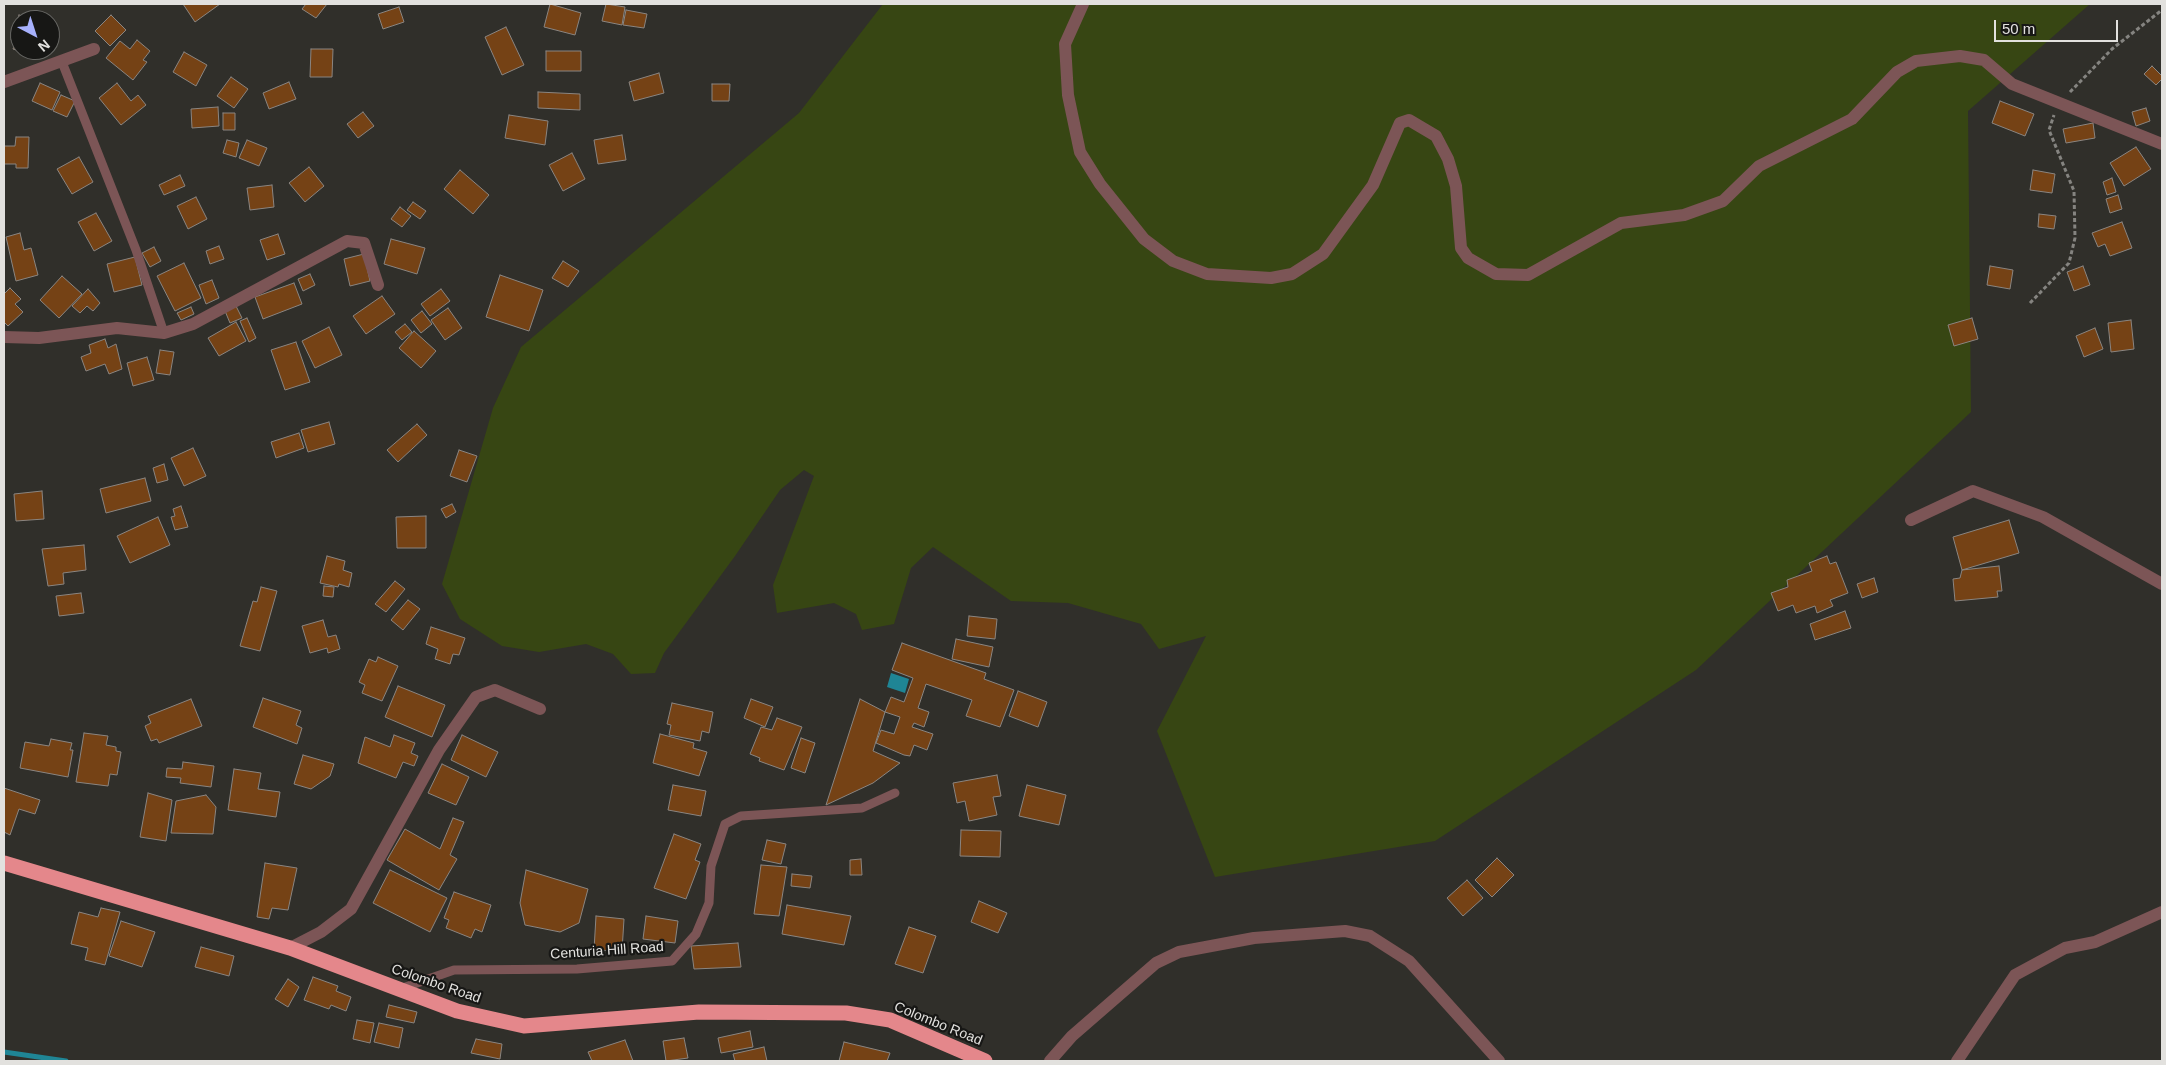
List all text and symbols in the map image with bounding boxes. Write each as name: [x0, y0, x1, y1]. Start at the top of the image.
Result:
north arrow: [10, 10, 60, 60]
scale bar: [1996, 10, 2120, 42]
text: 50 m: [2002, 20, 2035, 37]
text: N: [35, 36, 53, 55]
street label: Centuria Hill Road: [550, 939, 664, 963]
street label: Colombo Road: [389, 961, 483, 1007]
street label: Colombo Road: [892, 999, 984, 1049]

